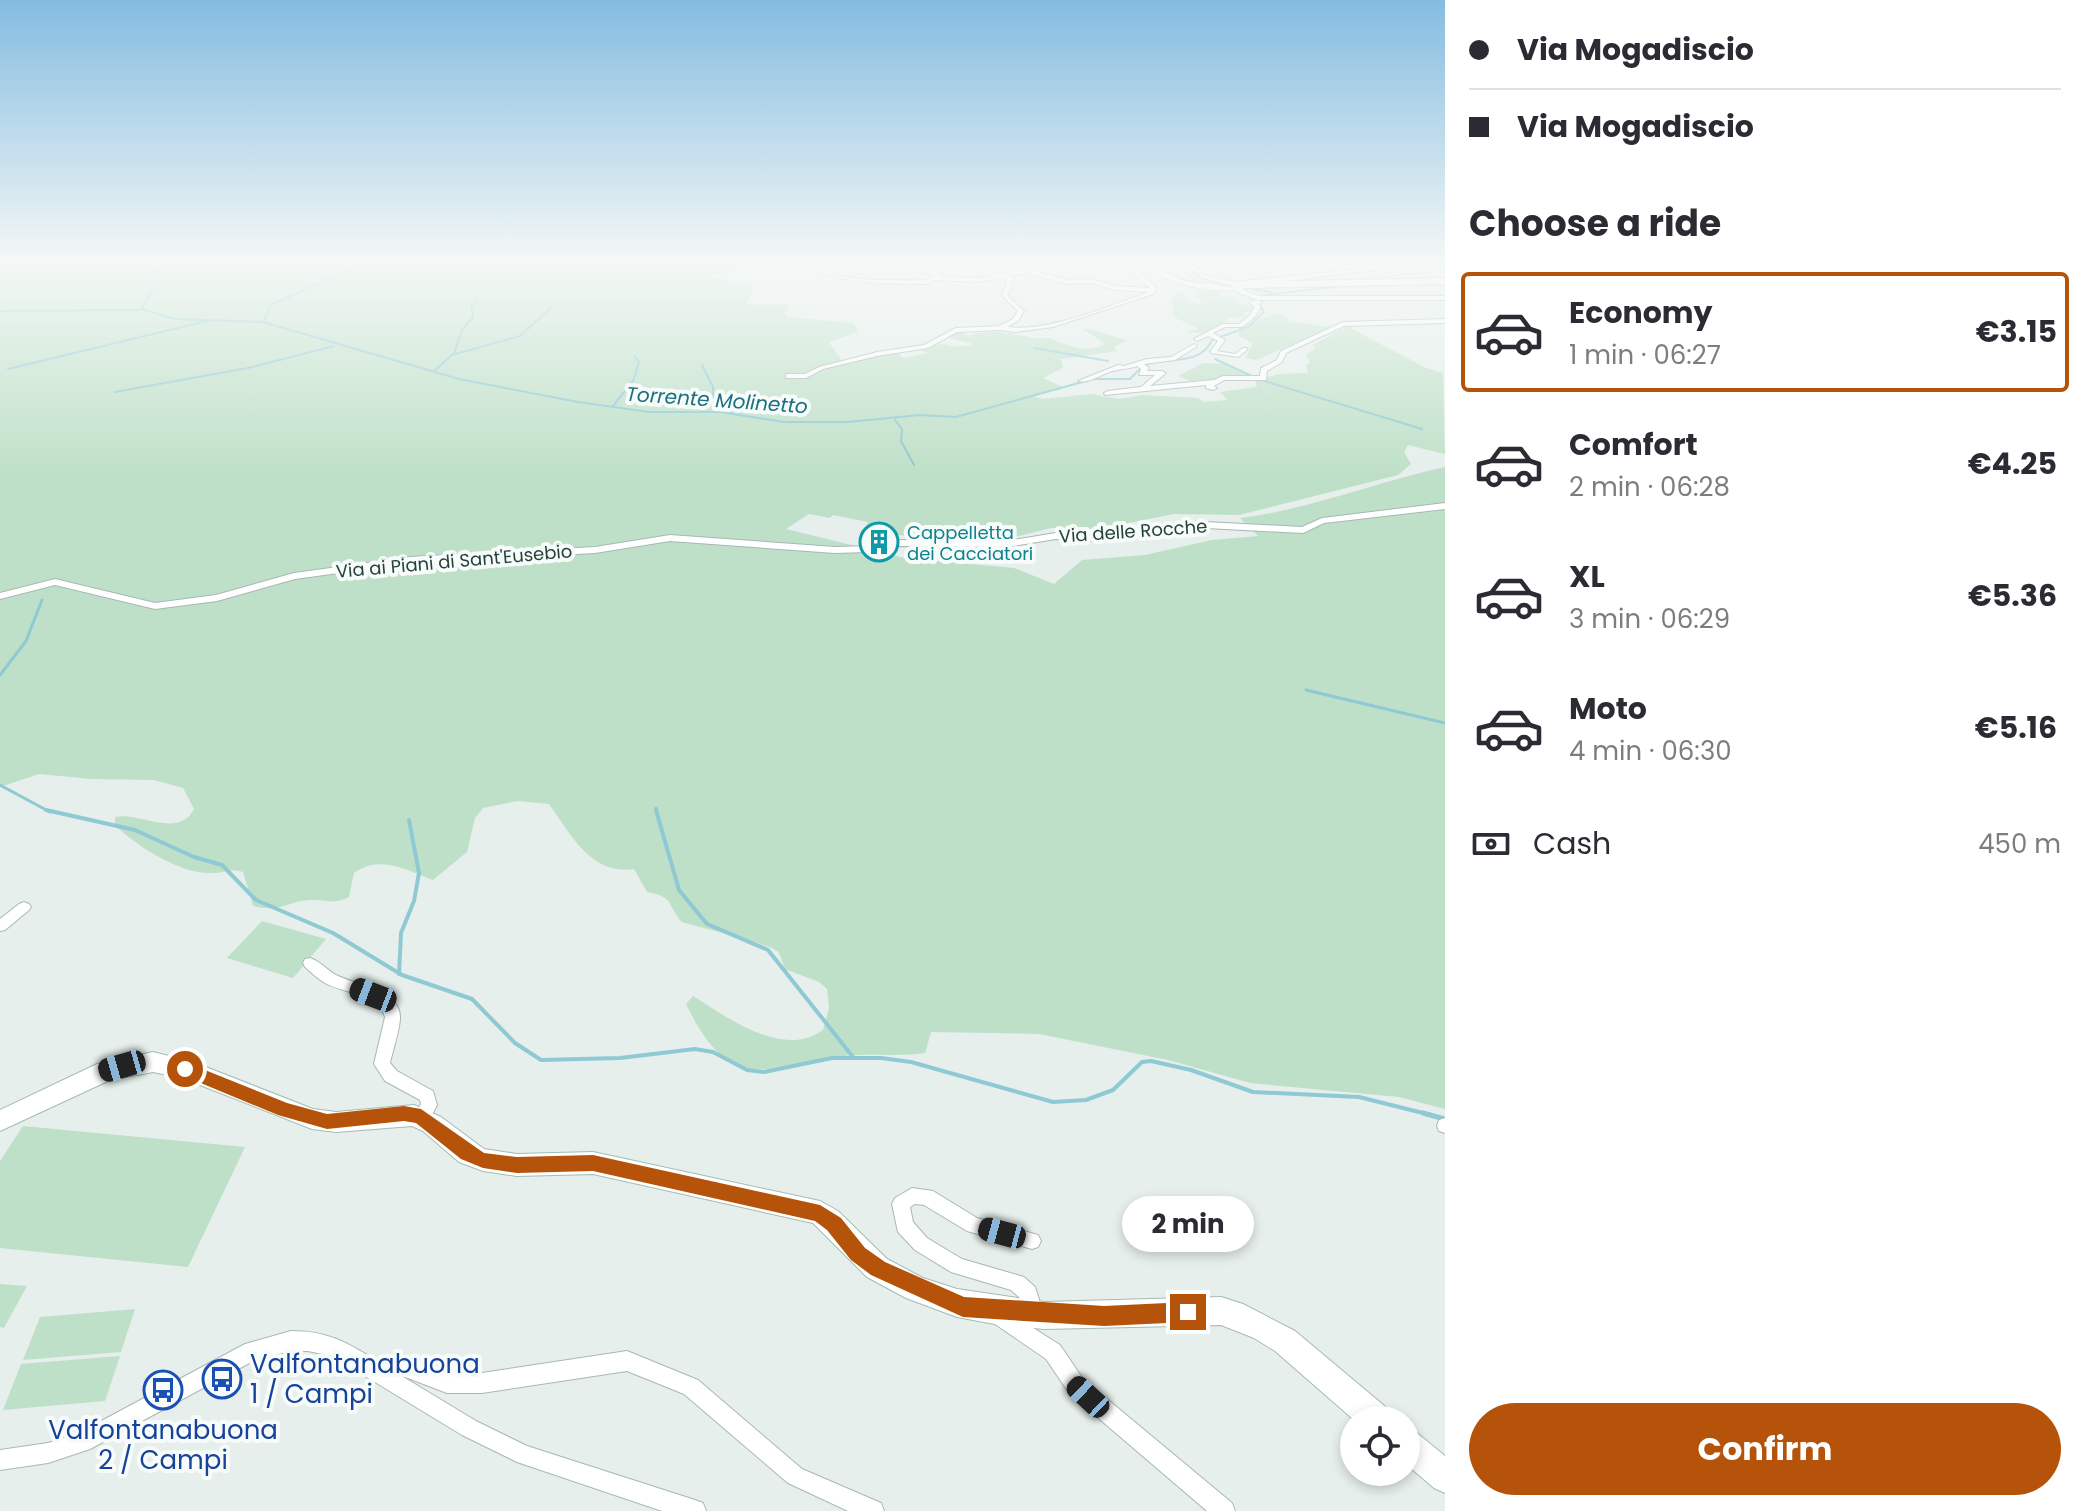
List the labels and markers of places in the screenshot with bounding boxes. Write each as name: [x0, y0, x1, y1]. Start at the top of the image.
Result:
place label: Cappelletta dei Cacciatori: [907, 520, 1033, 566]
building icon: Cappelletta dei Cacciatori: [858, 521, 900, 563]
place label: Valfontanabuona 1 / Campi: [250, 1346, 480, 1412]
bus stop icon: Valfontanabuona 1 / Campi: [201, 1358, 243, 1400]
bus stop icon: Valfontanabuona 2 / Campi: [142, 1369, 184, 1411]
place label: Valfontanabuona 2 / Campi: [48, 1412, 278, 1478]

